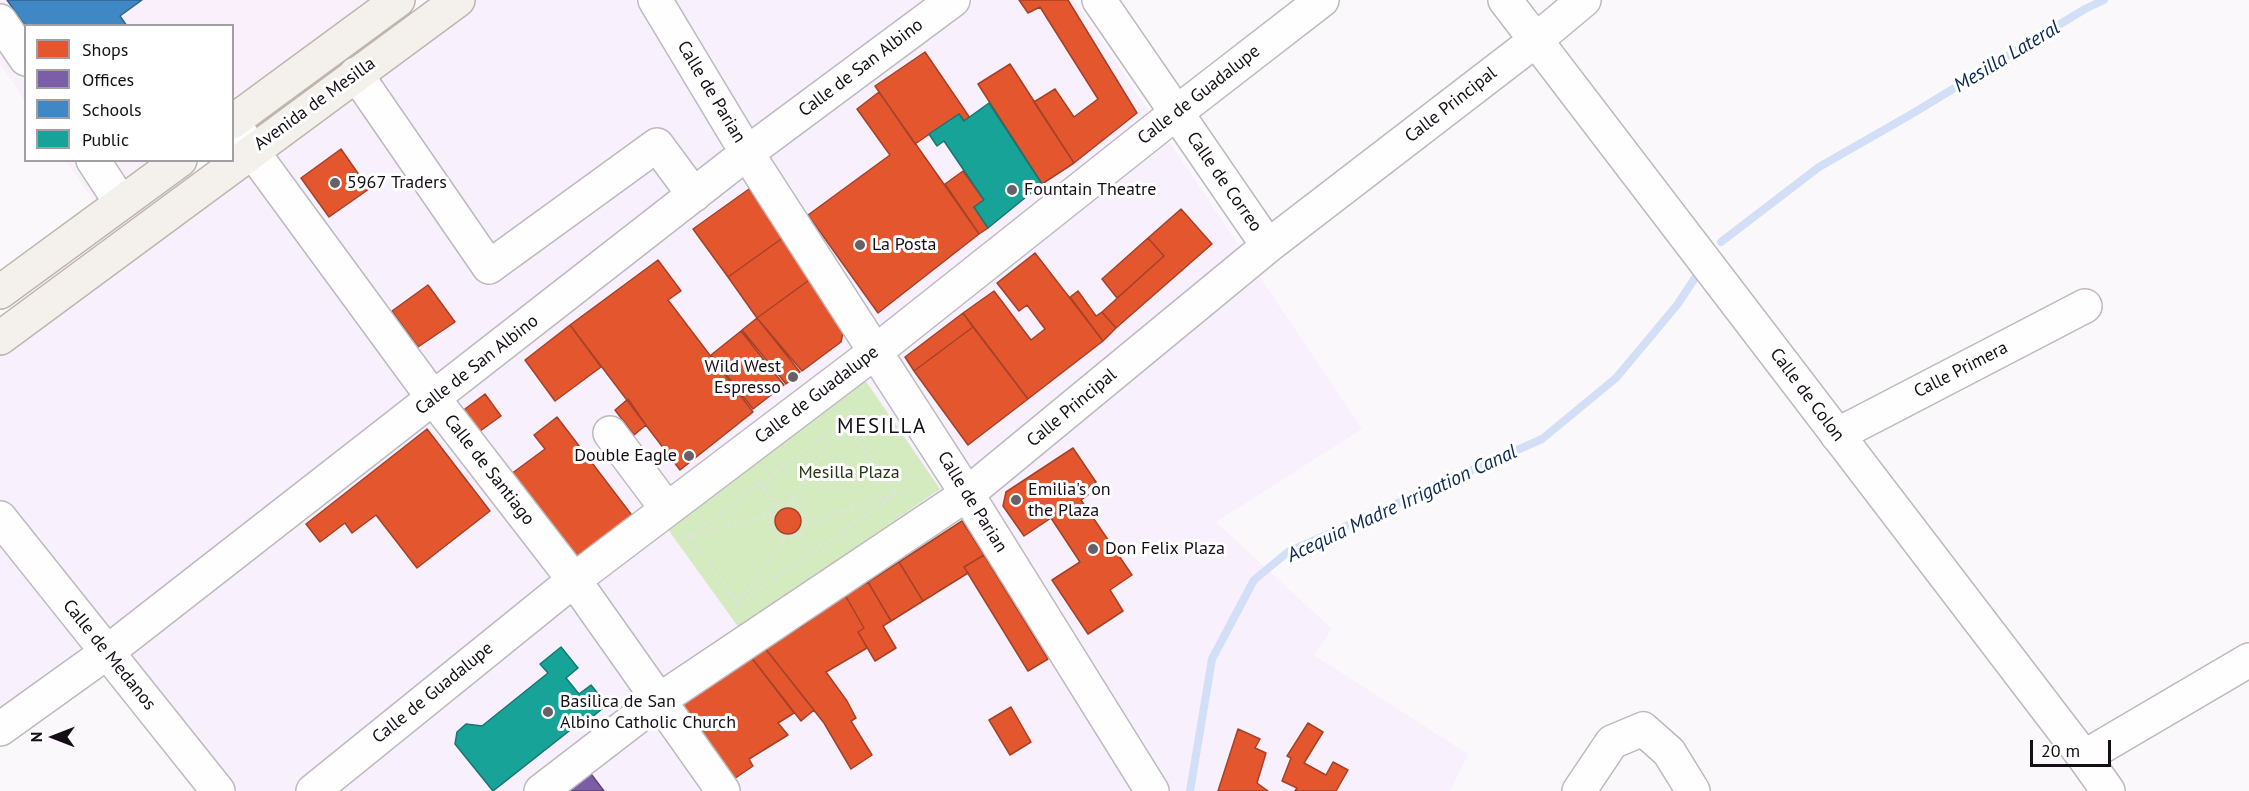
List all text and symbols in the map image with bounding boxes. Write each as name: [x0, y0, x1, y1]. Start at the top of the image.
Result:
street label: Calle de San Albino: [795, 14, 927, 122]
water label: Mesilla Lateral: [1950, 16, 2064, 98]
legend: [24, 24, 234, 162]
street label: Calle de Parian: [672, 37, 750, 147]
text: Shops: [82, 38, 128, 61]
street label: Calle de Guadalupe: [1134, 41, 1264, 149]
street label: Avenida de Mesilla: [250, 53, 380, 155]
street label: Calle Principal: [1401, 62, 1501, 148]
text: Offices: [82, 68, 134, 91]
text: Schools: [82, 98, 142, 121]
text: Public: [82, 128, 129, 151]
street label: Calle de Correo: [1182, 128, 1266, 236]
place label: 5967 Traders: [347, 172, 447, 194]
marker: 5967 Traders: [328, 176, 342, 190]
place label: Fountain Theatre: [1024, 179, 1156, 201]
marker: Fountain Theatre: [1005, 183, 1019, 197]
place label: La Posta: [872, 234, 936, 256]
marker: La Posta: [853, 238, 867, 252]
street label: Calle de San Albino: [411, 310, 543, 420]
street label: Calle Primera: [1910, 337, 2012, 403]
street label: Calle de Guadalupe: [751, 342, 883, 448]
street label: Calle de Colon: [1765, 344, 1849, 446]
place label: Wild West Espresso: [705, 356, 781, 398]
street label: Calle Principal: [1023, 364, 1121, 452]
marker: Wild West Espresso: [786, 370, 800, 384]
street label: Calle de Santiago: [439, 410, 539, 530]
district label: MESILLA: [837, 414, 927, 440]
water label: Acequia Madre Irrigation Canal: [1283, 440, 1521, 568]
place label: Double Eagle: [574, 445, 677, 467]
street label: Calle de Parian: [932, 447, 1012, 557]
marker: Double Eagle: [682, 449, 696, 463]
park label: Mesilla Plaza: [798, 462, 900, 484]
place label: Emilia's on the Plaza: [1028, 479, 1111, 522]
marker: Emilia's on the Plaza: [1009, 493, 1023, 507]
place label: Don Felix Plaza: [1105, 538, 1225, 560]
marker: Don Felix Plaza: [1086, 542, 1100, 556]
street label: Calle de Medanos: [58, 595, 160, 715]
street label: Calle de Guadalupe: [368, 638, 498, 748]
place label: Basilica de San Albino Catholic Church: [560, 691, 736, 734]
marker: Basilica de San Albino Catholic Church: [541, 705, 555, 719]
north arrow: [24, 707, 84, 767]
scale bar: [2033, 728, 2114, 766]
text: N: [26, 732, 46, 742]
text: 20 m: [2041, 739, 2080, 762]

